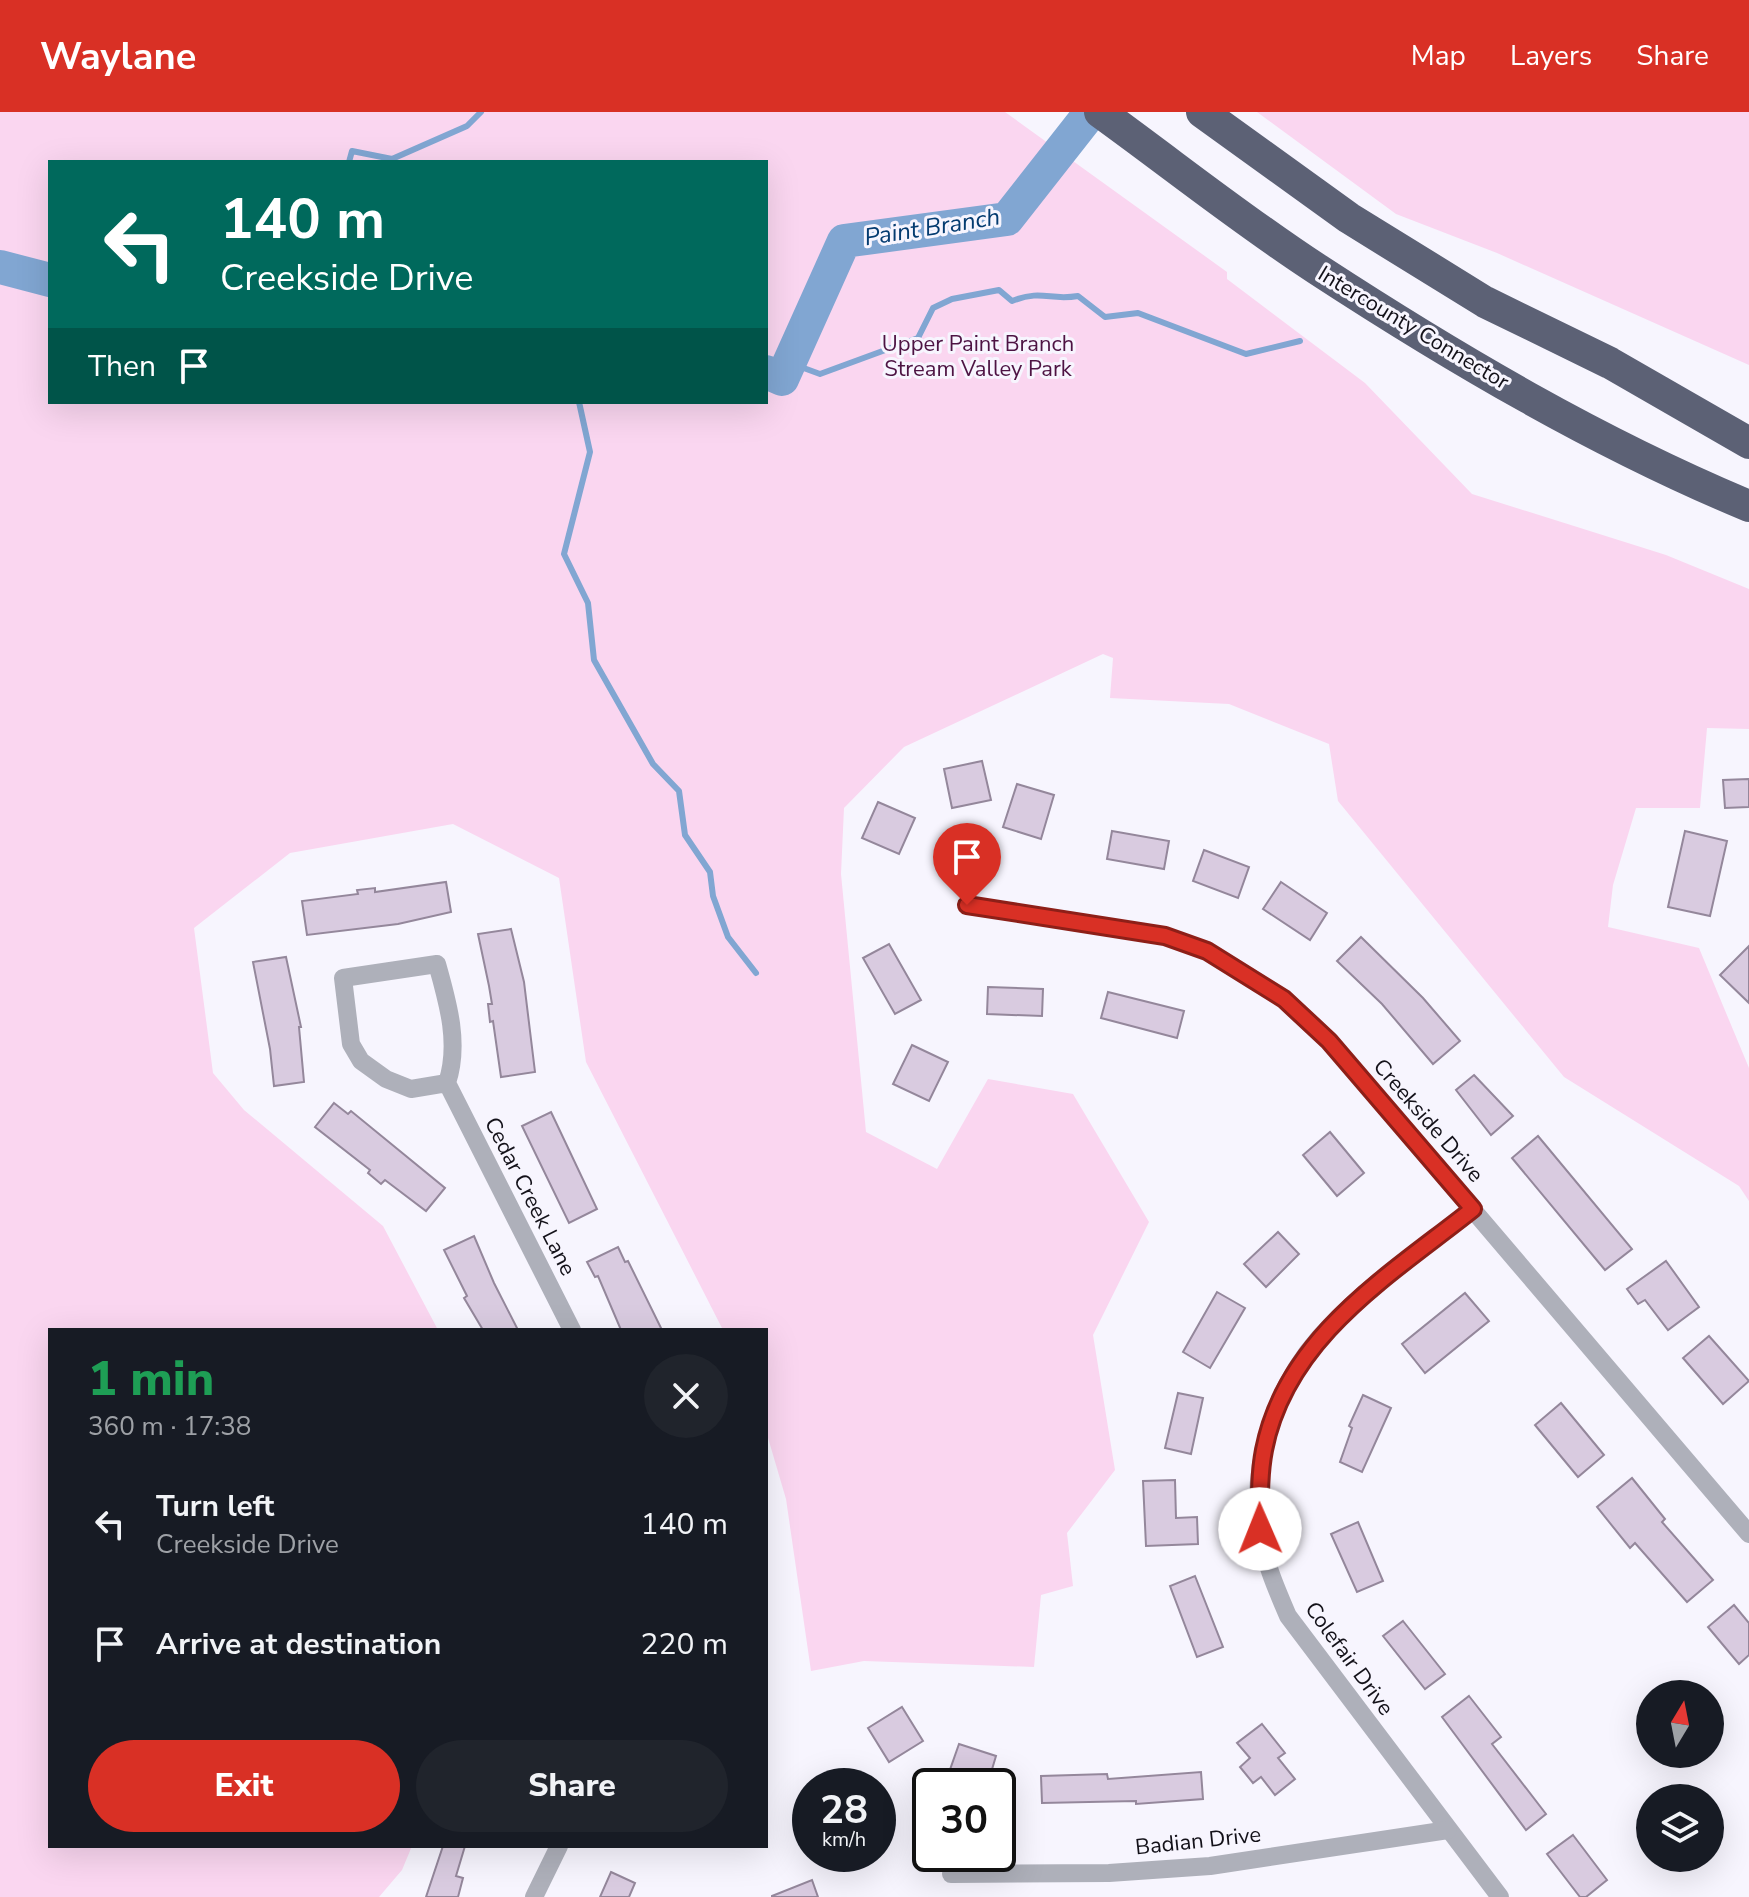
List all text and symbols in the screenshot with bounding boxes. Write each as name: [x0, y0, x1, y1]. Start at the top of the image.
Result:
text: Waylane: [40, 31, 196, 82]
text: Map: [1411, 37, 1466, 75]
text: Layers: [1510, 37, 1592, 75]
text: Share: [1636, 37, 1709, 75]
text: 140 m: [220, 181, 385, 258]
icon: left: [88, 192, 192, 296]
water label: Paint Branch: [862, 200, 1002, 254]
text: Creekside Drive: [220, 254, 473, 303]
street label: Intercounty Connector: [1312, 259, 1515, 397]
park label: Upper Paint Branch Stream Valley Park: [882, 329, 1074, 384]
icon: arrive: [172, 344, 216, 388]
text: Then: [88, 346, 156, 387]
pin: [933, 823, 1001, 905]
icon: arrive: [945, 835, 989, 879]
street label: Creekside Drive: [1366, 1052, 1490, 1189]
street label: Cedar Creek Lane: [477, 1112, 583, 1281]
text: 1 min: [88, 1346, 214, 1412]
button: close: [644, 1354, 728, 1438]
text: 360 m · 17:38: [88, 1409, 251, 1444]
text: Turn left: [156, 1486, 274, 1527]
position arrow: [1218, 1487, 1302, 1571]
icon: left: [88, 1502, 132, 1546]
text: 140 m: [641, 1504, 728, 1545]
text: Creekside Drive: [156, 1527, 339, 1562]
street label: Colefair Drive: [1298, 1596, 1401, 1722]
icon: arrive: [88, 1622, 132, 1666]
text: Arrive at destination: [156, 1624, 441, 1665]
text: 220 m: [641, 1624, 728, 1665]
north arrow: [1636, 1680, 1724, 1768]
map controls: [1636, 1680, 1724, 1872]
button: Exit: [88, 1740, 400, 1832]
button: Share: [416, 1740, 728, 1832]
speed limit sign: 30: [912, 1768, 1016, 1872]
text: 28: [820, 1783, 868, 1837]
button: layers: [1636, 1784, 1724, 1872]
street label: Badian Drive: [1134, 1819, 1263, 1863]
text: km/h: [822, 1826, 866, 1853]

